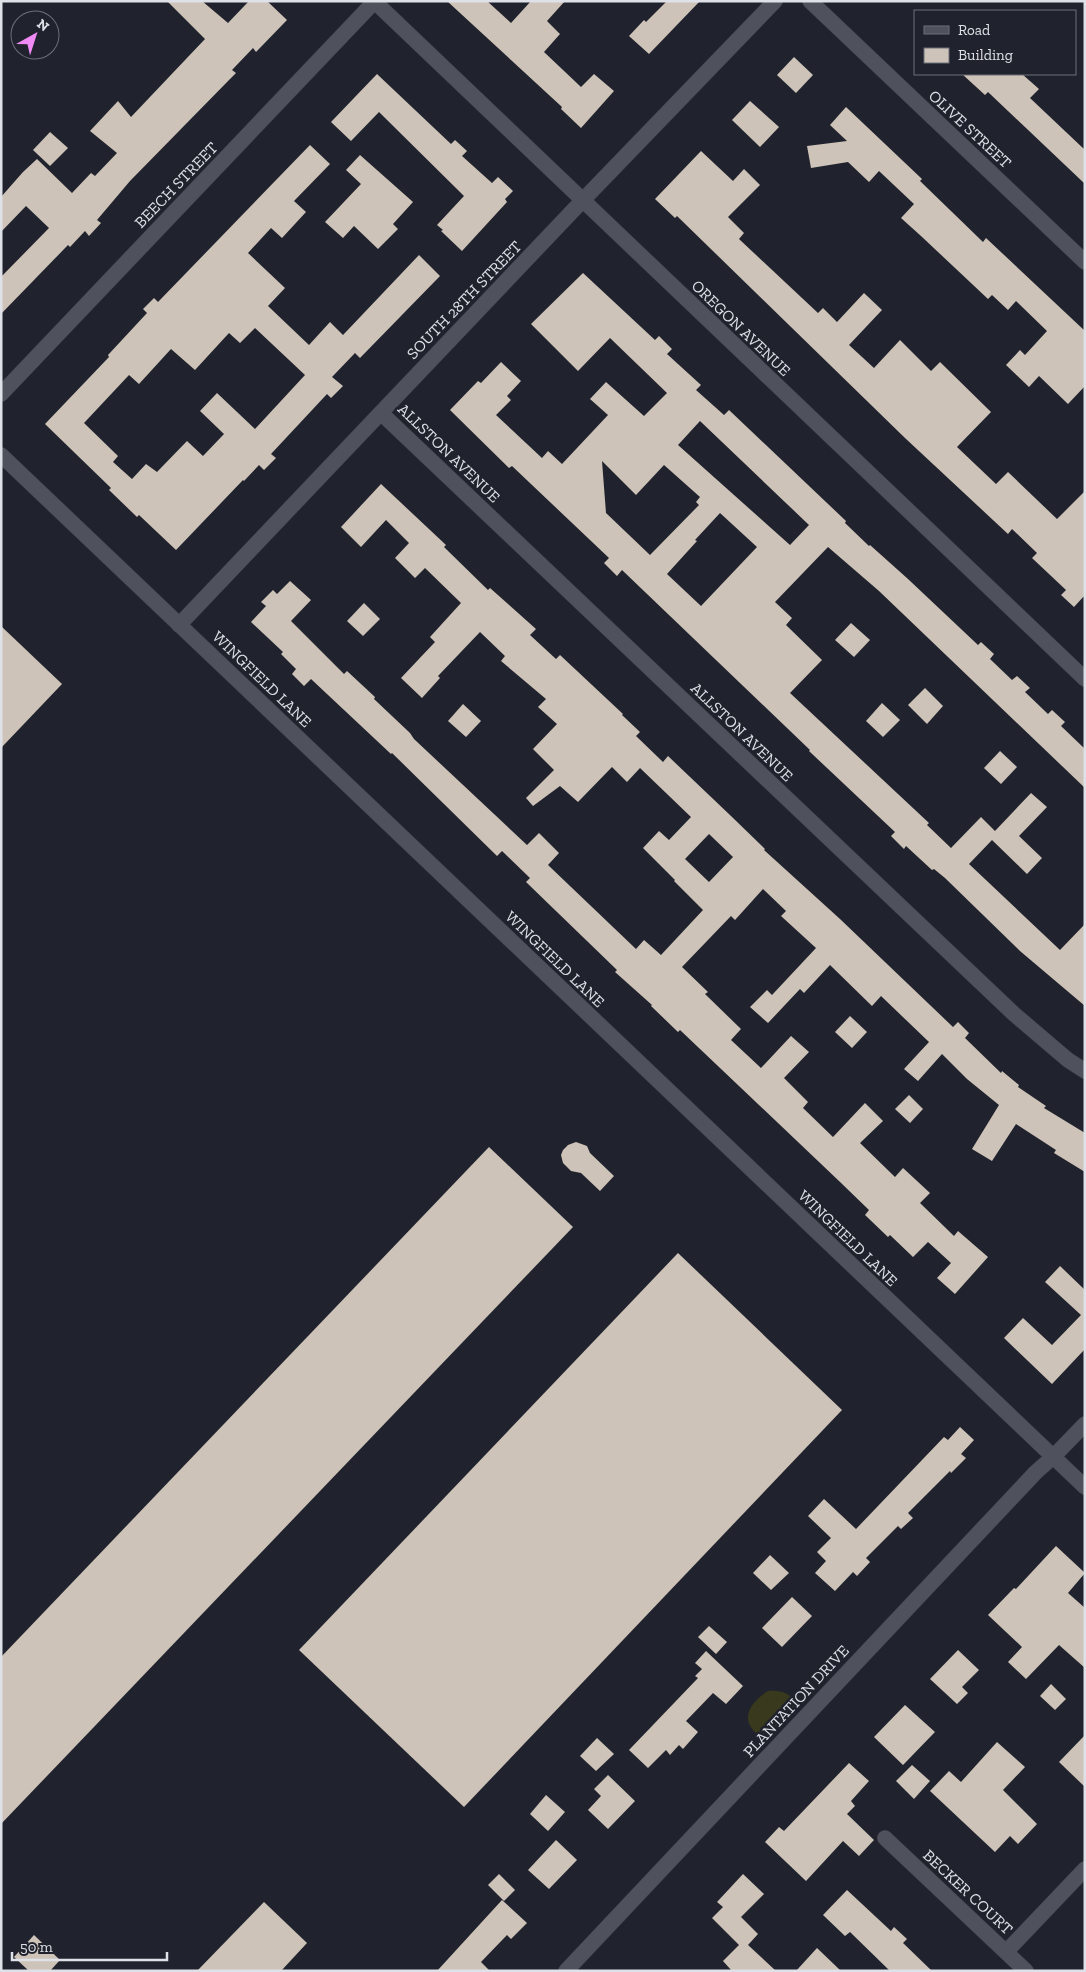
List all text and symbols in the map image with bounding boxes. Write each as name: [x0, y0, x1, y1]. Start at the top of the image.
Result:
north arrow: [10, 10, 60, 60]
legend: [914, 10, 1076, 75]
text: N: [33, 15, 53, 35]
text: Road: [958, 21, 991, 39]
text: Building: [958, 46, 1013, 64]
street label: OLIVE STREET: [925, 86, 1015, 172]
street label: BEECH STREET: [130, 138, 222, 232]
street label: SOUTH 28TH STREET: [403, 237, 525, 363]
street label: OREGON AVENUE: [688, 276, 794, 380]
street label: ALLSTON AVENUE: [394, 399, 504, 507]
street label: WINGFIELD LANE: [209, 627, 315, 731]
street label: ALLSTON AVENUE: [687, 678, 797, 786]
street label: WINGFIELD LANE: [502, 907, 608, 1011]
street label: WINGFIELD LANE: [795, 1186, 901, 1290]
street label: PLANTATION DRIVE: [739, 1641, 853, 1761]
street label: BECKER COURT: [919, 1846, 1017, 1938]
scale bar: [12, 1930, 168, 1962]
text: 50 m: [20, 1938, 53, 1956]

